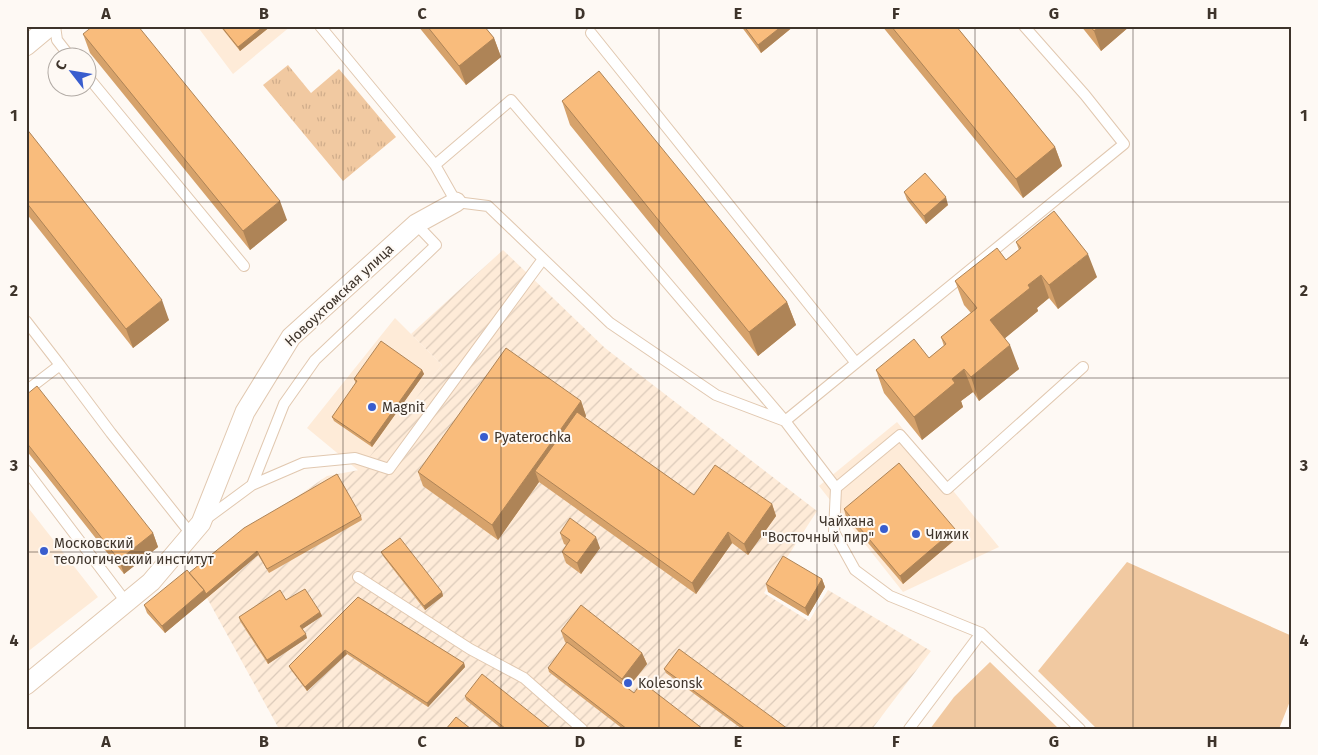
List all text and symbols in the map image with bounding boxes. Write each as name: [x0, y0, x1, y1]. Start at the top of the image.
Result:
text: A: [100, 4, 111, 23]
text: B: [259, 4, 269, 23]
text: C: [417, 4, 427, 23]
text: D: [575, 4, 585, 23]
text: E: [734, 4, 742, 23]
text: F: [892, 4, 900, 23]
text: G: [1049, 4, 1059, 23]
text: H: [1207, 4, 1217, 23]
north arrow: [48, 48, 98, 98]
text: С: [52, 58, 71, 73]
text: 1: [10, 106, 18, 125]
text: 1: [1300, 106, 1308, 125]
street label: Новоухтомская улица: [281, 240, 397, 350]
text: 2: [10, 281, 18, 300]
text: 2: [1300, 281, 1308, 300]
place label: Magnit: [382, 399, 426, 416]
marker: Magnit: [366, 401, 378, 413]
place label: Pyaterochka: [494, 429, 571, 446]
marker: Pyaterochka: [478, 431, 490, 443]
text: 3: [9, 456, 18, 475]
text: 3: [1299, 456, 1308, 475]
place label: Чайхана "Восточный пир": [762, 513, 874, 546]
marker: Чайхана "Восточный пир": [878, 523, 890, 535]
place label: Чижик: [926, 526, 969, 543]
marker: Чижик: [910, 528, 922, 540]
place label: Московский теологический институт: [54, 535, 214, 568]
marker: Московский теологический институт: [38, 545, 50, 557]
text: 4: [9, 631, 19, 650]
text: 4: [1299, 631, 1309, 650]
place label: Kolesonsk: [638, 675, 703, 692]
marker: Kolesonsk: [622, 677, 634, 689]
text: A: [100, 732, 111, 751]
text: B: [259, 732, 269, 751]
text: C: [417, 732, 427, 751]
text: D: [575, 732, 585, 751]
text: E: [734, 732, 742, 751]
text: F: [892, 732, 900, 751]
text: G: [1049, 732, 1059, 751]
text: H: [1207, 732, 1217, 751]

